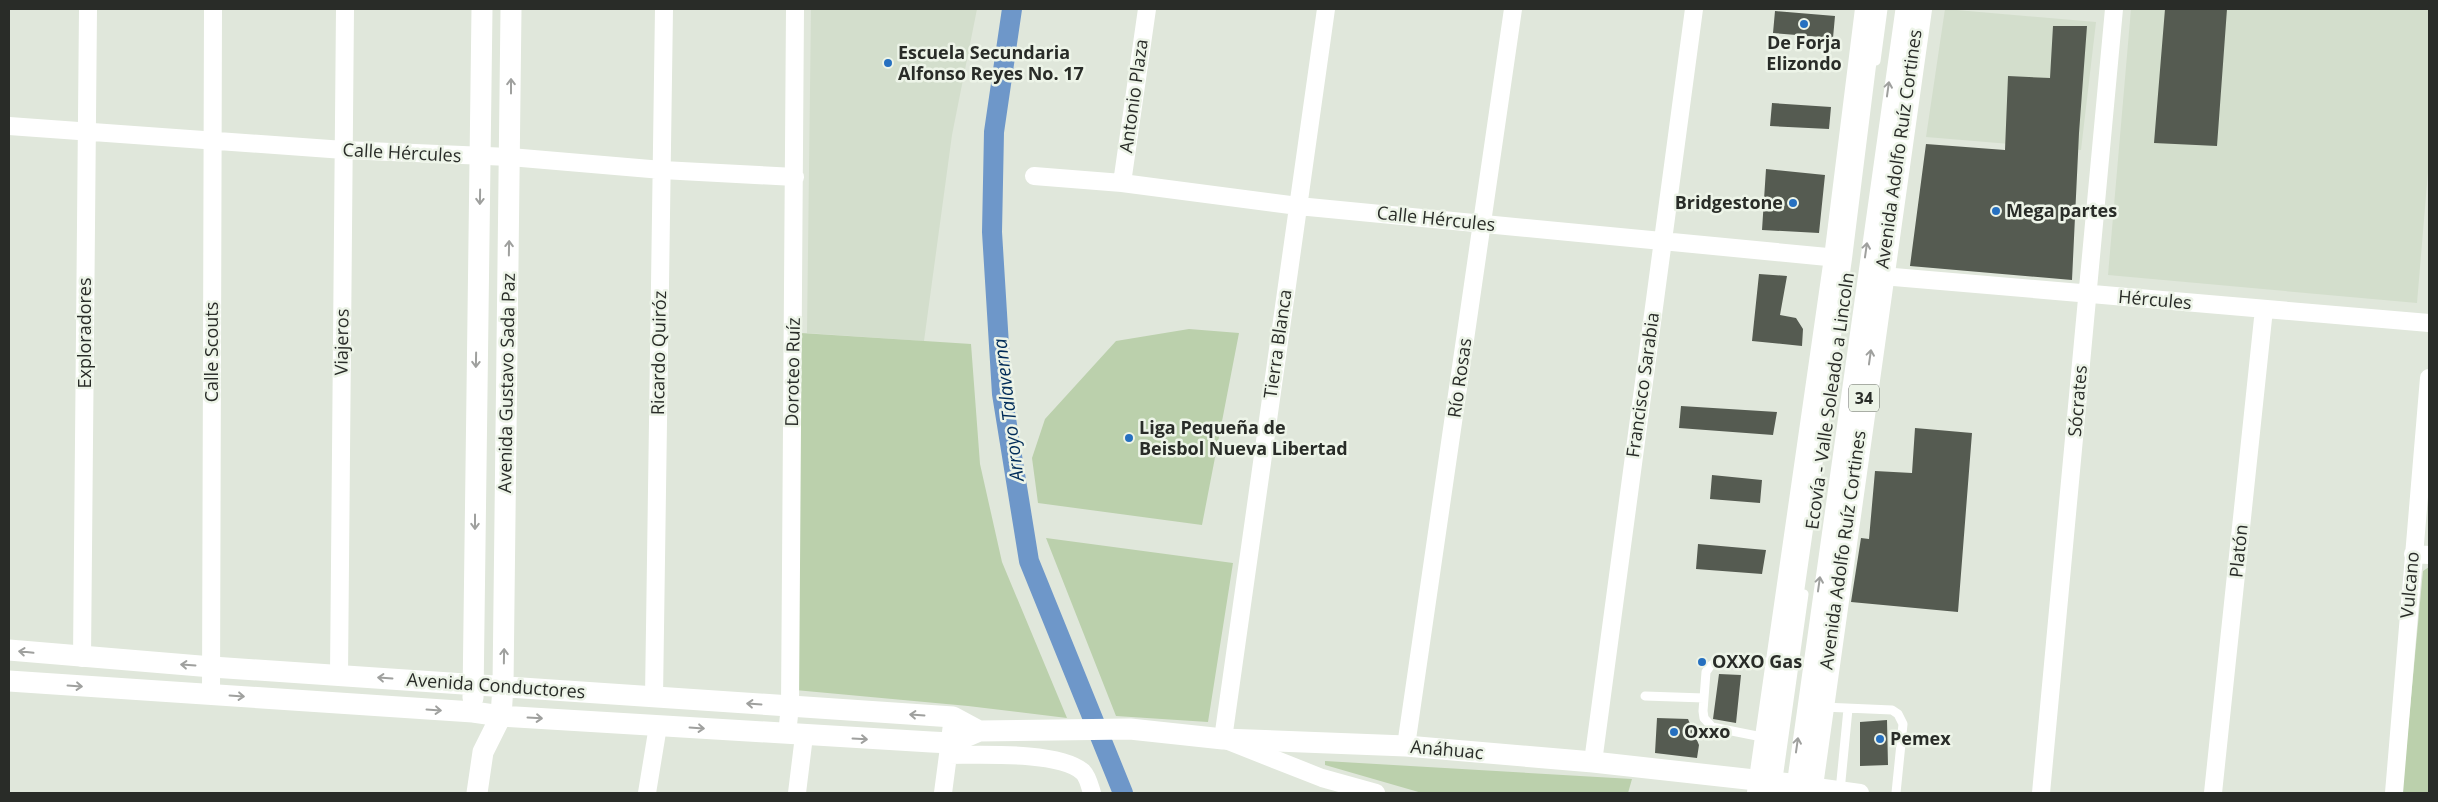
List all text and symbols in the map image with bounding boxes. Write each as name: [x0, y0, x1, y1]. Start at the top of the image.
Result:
marker: De Forja Elizondo: [1798, 18, 1810, 30]
street label: Avenida Adolfo Ruíz Cortines: [1869, 28, 1927, 270]
place label: De Forja Elizondo: [1766, 30, 1842, 75]
street label: Antonio Plaza: [1113, 37, 1153, 154]
place label: Escuela Secundaria Alfonso Reyes No. 17: [898, 40, 1084, 85]
marker: Escuela Secundaria Alfonso Reyes No. 17: [882, 57, 894, 69]
one-way arrow: [506, 78, 516, 94]
one-way arrow: [1884, 81, 1894, 97]
street label: Calle Hércules: [342, 137, 462, 167]
one-way arrow: [475, 189, 485, 205]
place label: Bridgestone: [1675, 190, 1783, 214]
marker: Bridgestone: [1787, 197, 1799, 209]
place label: Mega partes: [2006, 198, 2117, 222]
street label: Calle Hércules: [1376, 200, 1496, 236]
marker: Mega partes: [1990, 205, 2002, 217]
one-way arrow: [504, 240, 514, 256]
one-way arrow: [1861, 242, 1871, 258]
street label: Ecovía - Valle Soleado a Lincoln: [1799, 271, 1859, 531]
street label: Avenida Gustavo Sada Paz: [492, 273, 520, 493]
street label: Exploradores: [72, 277, 96, 389]
street label: Hércules: [2117, 284, 2193, 314]
street label: Tierra Blanca: [1257, 288, 1297, 400]
street label: Ricardo Quiróz: [645, 291, 671, 415]
street label: Calle Scouts: [199, 302, 223, 402]
street label: Viajeros: [328, 308, 354, 376]
street label: Francisco Sarabia: [1620, 311, 1664, 459]
street label: Doroteo Ruíz: [779, 317, 805, 427]
street label: Río Rosas: [1442, 336, 1476, 419]
water label: Arroyo Talaverna: [986, 337, 1030, 485]
one-way arrow: [1865, 349, 1875, 365]
one-way arrow: [471, 352, 481, 368]
street label: Sócrates: [2062, 364, 2092, 438]
road number: 34: [1849, 384, 1879, 412]
place label: Liga Pequeña de Beisbol Nueva Libertad: [1139, 415, 1348, 460]
street label: Avenida Adolfo Ruíz Cortines: [1813, 429, 1871, 671]
marker: Liga Pequeña de Beisbol Nueva Libertad: [1123, 432, 1135, 444]
one-way arrow: [470, 514, 480, 530]
street label: Platón: [2223, 523, 2253, 579]
street label: Vulcano: [2394, 551, 2424, 619]
one-way arrow: [1814, 576, 1824, 592]
one-way arrow: [18, 647, 34, 657]
one-way arrow: [499, 648, 509, 664]
place label: OXXO Gas: [1712, 649, 1802, 673]
marker: OXXO Gas: [1696, 656, 1708, 668]
one-way arrow: [180, 661, 196, 670]
street label: Avenida Conductores: [406, 667, 586, 703]
one-way arrow: [377, 674, 393, 683]
one-way arrow: [67, 681, 83, 690]
one-way arrow: [229, 692, 245, 701]
one-way arrow: [747, 699, 763, 708]
one-way arrow: [426, 705, 442, 714]
one-way arrow: [909, 710, 925, 719]
one-way arrow: [527, 714, 543, 723]
place label: Oxxo: [1684, 719, 1730, 743]
one-way arrow: [689, 724, 705, 733]
marker: Oxxo: [1668, 726, 1680, 738]
place label: Pemex: [1890, 726, 1951, 750]
marker: Pemex: [1874, 733, 1886, 745]
one-way arrow: [851, 734, 867, 743]
street label: Anáhuac: [1410, 734, 1485, 764]
one-way arrow: [1792, 737, 1802, 753]

